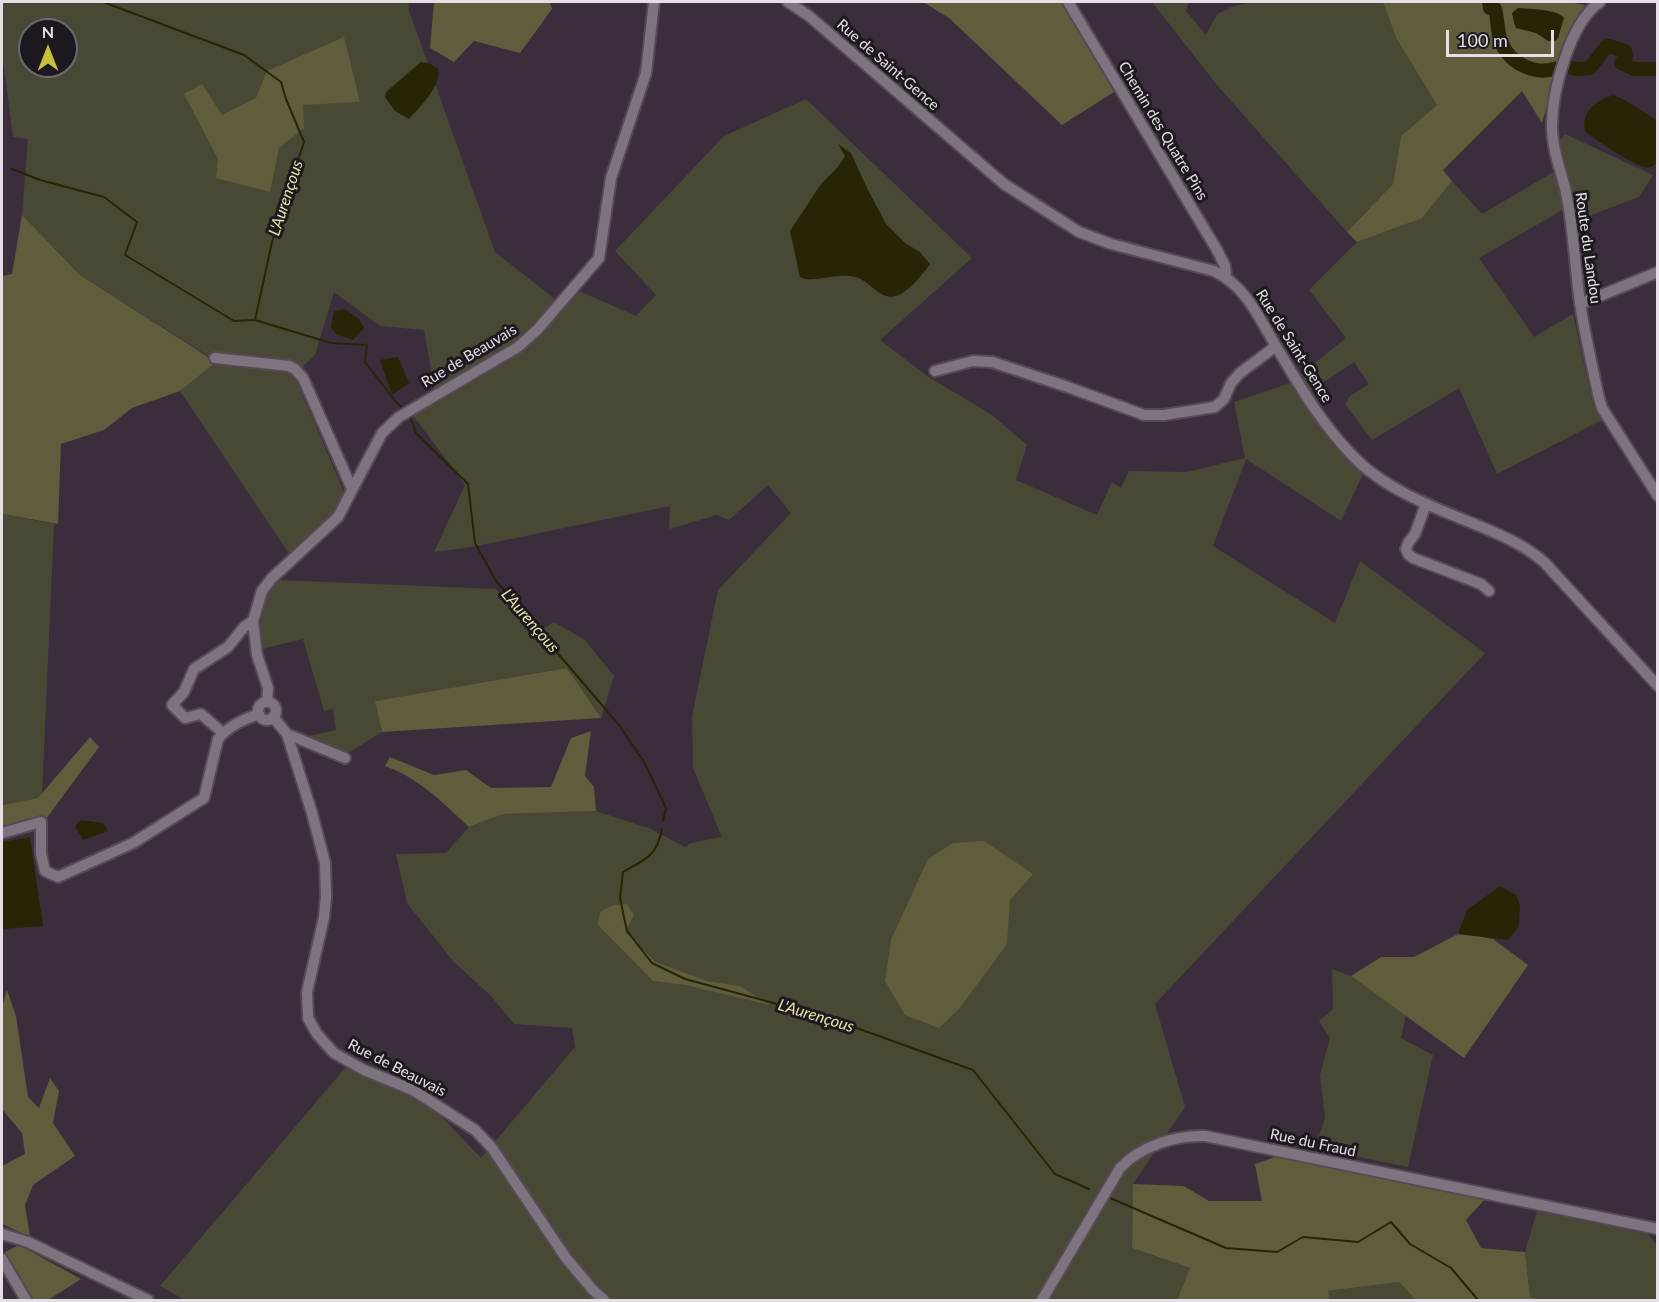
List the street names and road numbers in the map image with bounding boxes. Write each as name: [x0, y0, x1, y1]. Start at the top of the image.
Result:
street label: Rue de Saint-Gence: [833, 16, 943, 114]
street label: Chemin des Quatre Pins: [1114, 58, 1212, 204]
street label: Route du Landou: [1571, 191, 1605, 305]
street label: Rue de Saint-Gence: [1252, 286, 1336, 406]
street label: Rue de Beauvais: [418, 321, 520, 391]
street label: Rue de Beauvais: [345, 1036, 449, 1100]
street label: Rue du Fraud: [1268, 1125, 1358, 1161]

